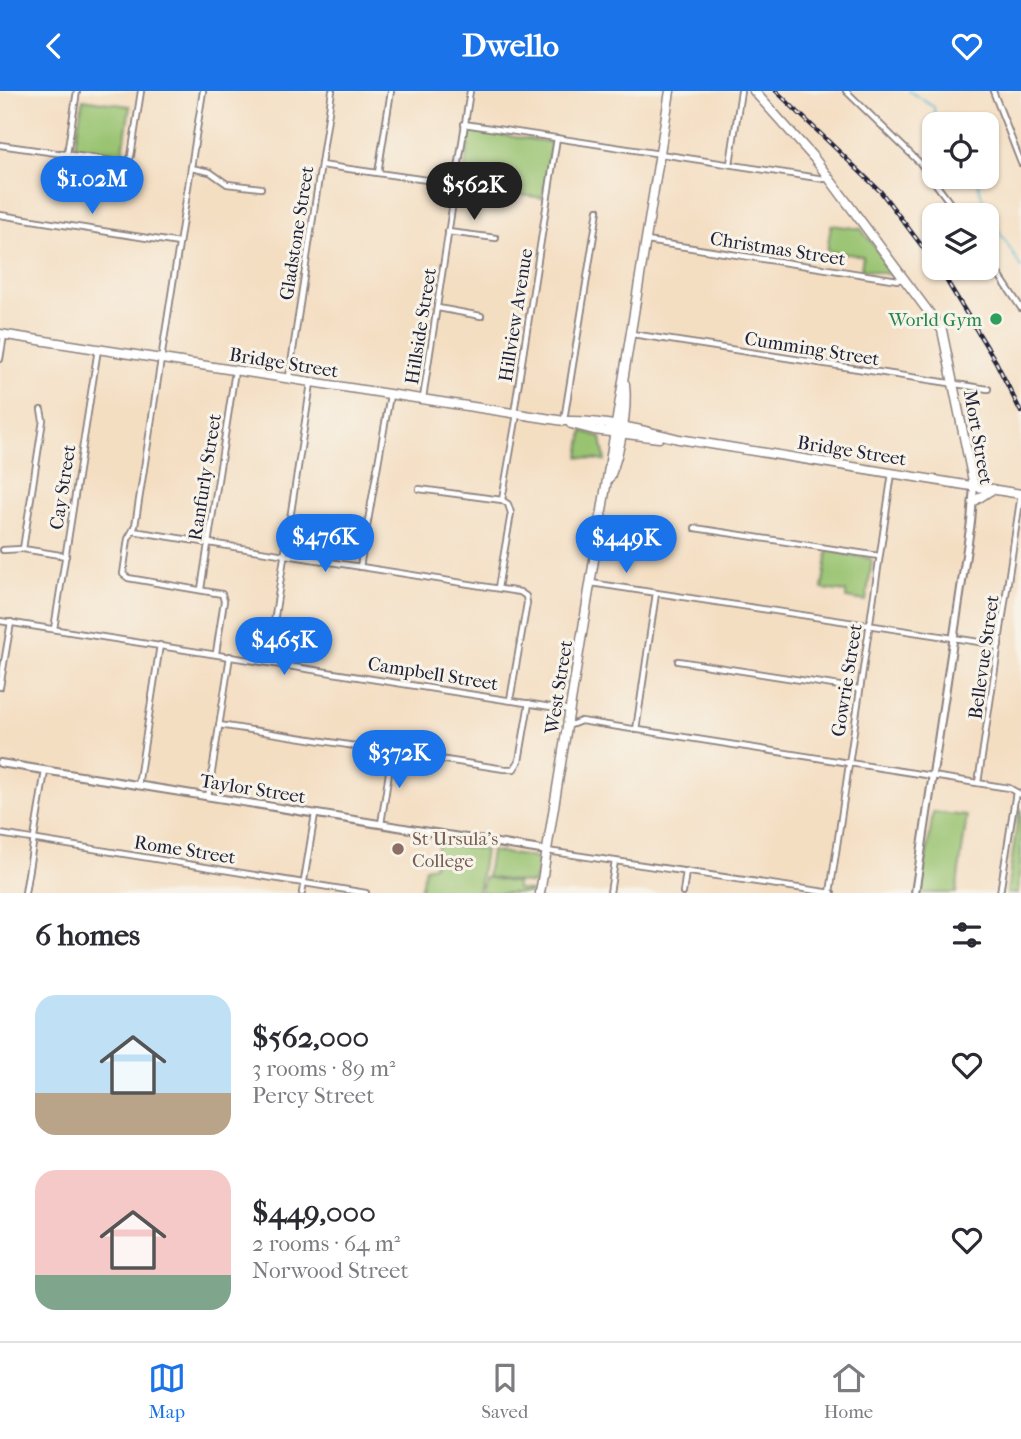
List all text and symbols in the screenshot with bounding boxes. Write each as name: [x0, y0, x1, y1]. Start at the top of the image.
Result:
icon: back: [35, 27, 73, 65]
text: Dwello: [462, 27, 559, 64]
icon: heart: [948, 27, 986, 65]
map controls: [922, 112, 999, 280]
button: locate: [922, 112, 999, 189]
pin: $1.02M: [35, 157, 149, 216]
pin: $562K: [425, 163, 523, 222]
street label: Gladstone Street: [276, 164, 319, 302]
text: $1.02M: [57, 165, 127, 192]
text: $562K: [442, 171, 506, 198]
button: layers: [922, 203, 999, 280]
street label: Christmas Street: [709, 227, 847, 271]
street label: Hillview Avenue: [495, 247, 537, 383]
street label: Hillside Street: [401, 266, 441, 386]
place label: World Gym: [887, 309, 982, 331]
marker: World Gym: [988, 311, 1004, 327]
street label: Cumming Street: [743, 327, 881, 371]
street label: Bridge Street: [228, 344, 340, 382]
street label: Mort Street: [959, 388, 997, 486]
street label: Ranfurly Street: [184, 412, 226, 542]
street label: Bridge Street: [796, 432, 908, 470]
street label: Cay Street: [45, 443, 81, 531]
pin: $476K: [276, 515, 374, 574]
pin: $449K: [577, 515, 675, 575]
text: $476K: [292, 523, 358, 550]
text: $449K: [592, 524, 660, 551]
street label: Bellevue Street: [964, 593, 1004, 721]
pin: $465K: [235, 617, 333, 677]
street label: Gowrie Street: [827, 622, 867, 738]
text: $465K: [251, 626, 317, 653]
street label: West Street: [541, 638, 577, 737]
street label: Campbell Street: [366, 653, 500, 695]
pin: $372K: [350, 731, 448, 790]
text: $372K: [368, 739, 430, 766]
street label: Taylor Street: [198, 770, 307, 808]
place label: St Ursula's College: [412, 828, 498, 872]
street label: Rome Street: [133, 831, 237, 869]
marker: St Ursula's College: [390, 841, 406, 857]
icon: filters: [948, 916, 986, 954]
text: 6 homes: [35, 918, 140, 953]
text: $562,000: [252, 1020, 369, 1055]
icon: home: [91, 1023, 175, 1107]
icon: heart: [948, 1046, 986, 1084]
text: 3 rooms · 89 m²: [252, 1055, 396, 1082]
text: Percy Street: [252, 1082, 374, 1109]
text: $449,000: [252, 1195, 376, 1230]
icon: home: [91, 1198, 175, 1282]
icon: heart: [948, 1221, 986, 1259]
text: 2 rooms · 64 m²: [252, 1230, 400, 1257]
text: Norwood Street: [252, 1257, 409, 1284]
tab: Map: [148, 1359, 186, 1423]
tab: Saved: [481, 1359, 528, 1423]
tab: Home: [824, 1359, 873, 1423]

